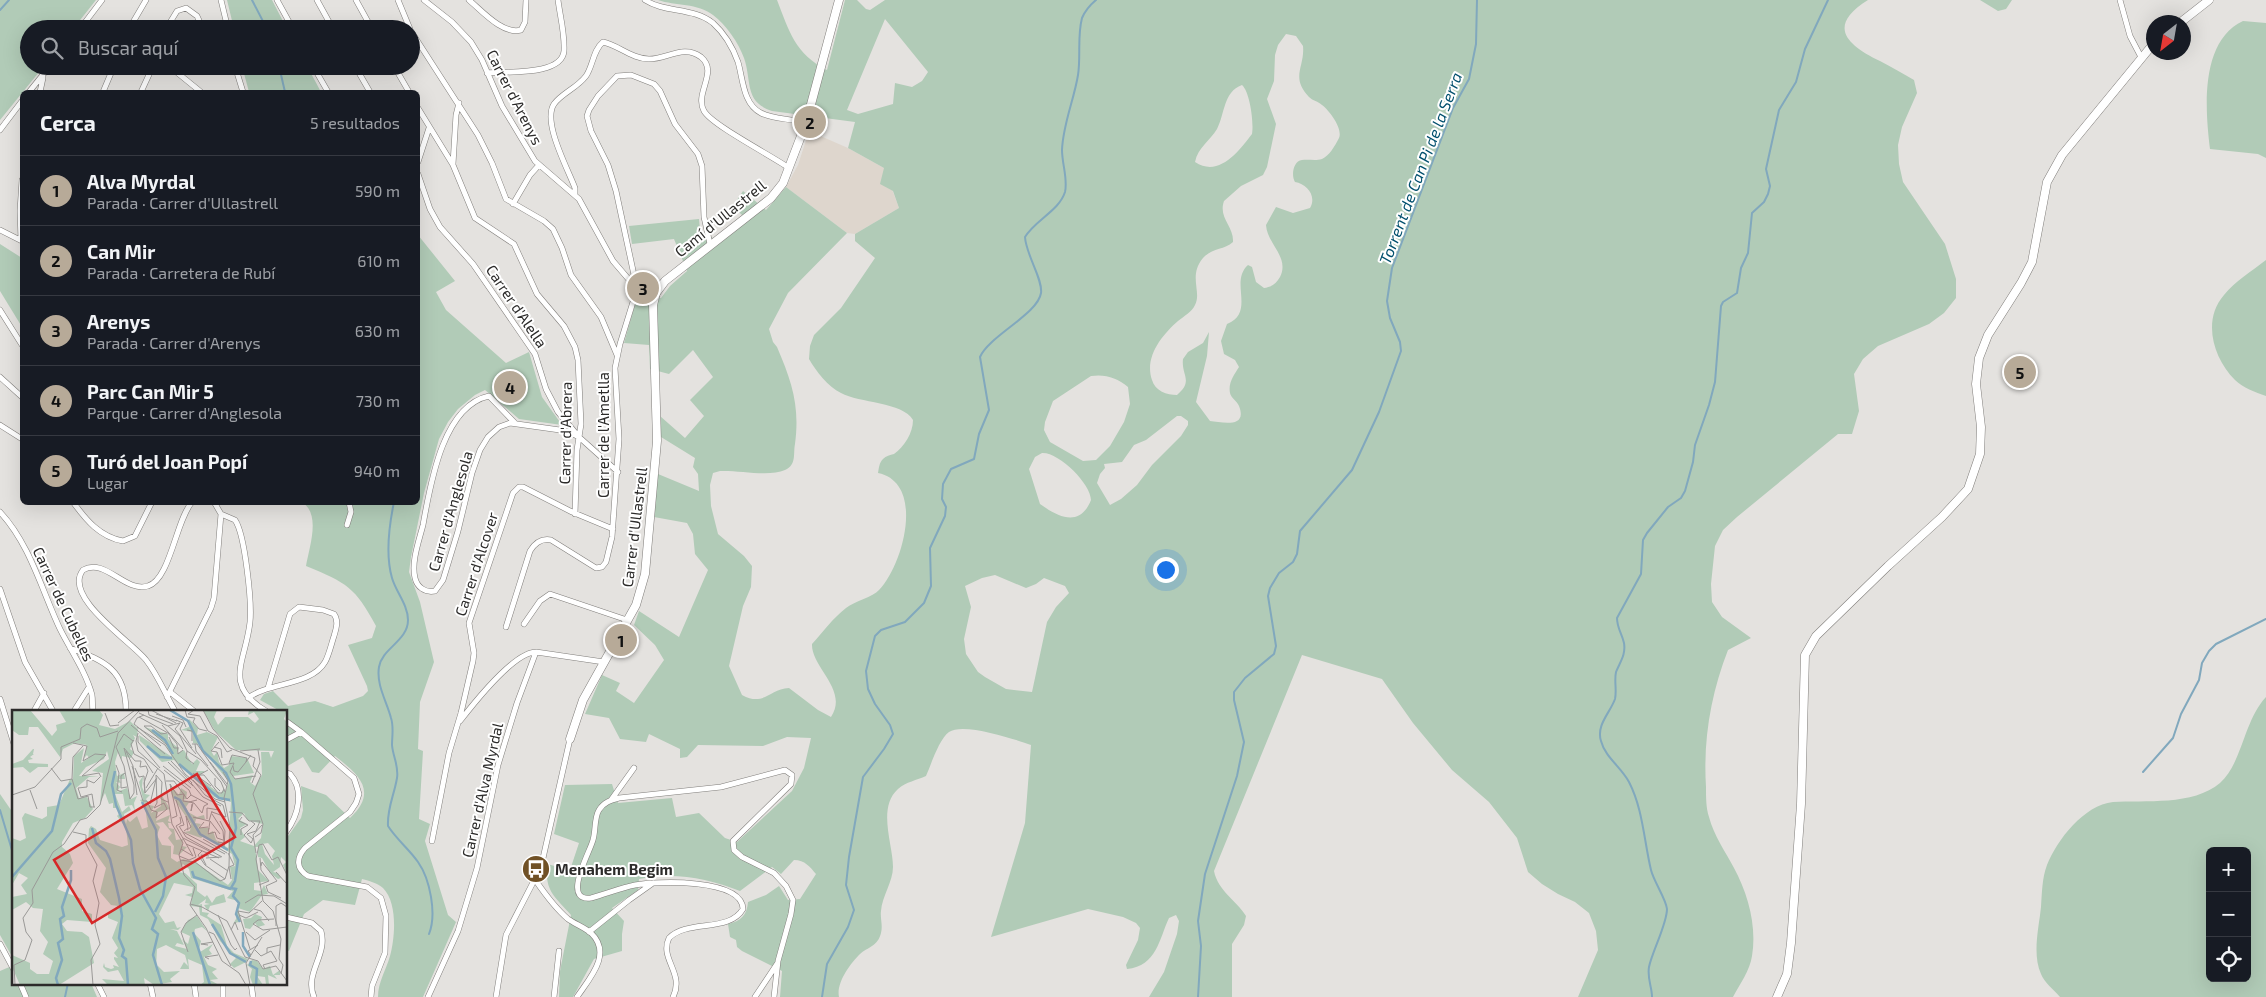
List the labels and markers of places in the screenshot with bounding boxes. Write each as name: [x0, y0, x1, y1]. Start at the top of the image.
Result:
pin: 2: [794, 103, 826, 141]
pin: 3: [627, 269, 659, 307]
pin: 5: [2004, 353, 2036, 391]
pin: 4: [494, 368, 526, 406]
pin: 1: [605, 621, 637, 659]
bus stop icon: Menahem Begim: [521, 854, 551, 884]
place label: Menahem Begim: [555, 860, 673, 878]

